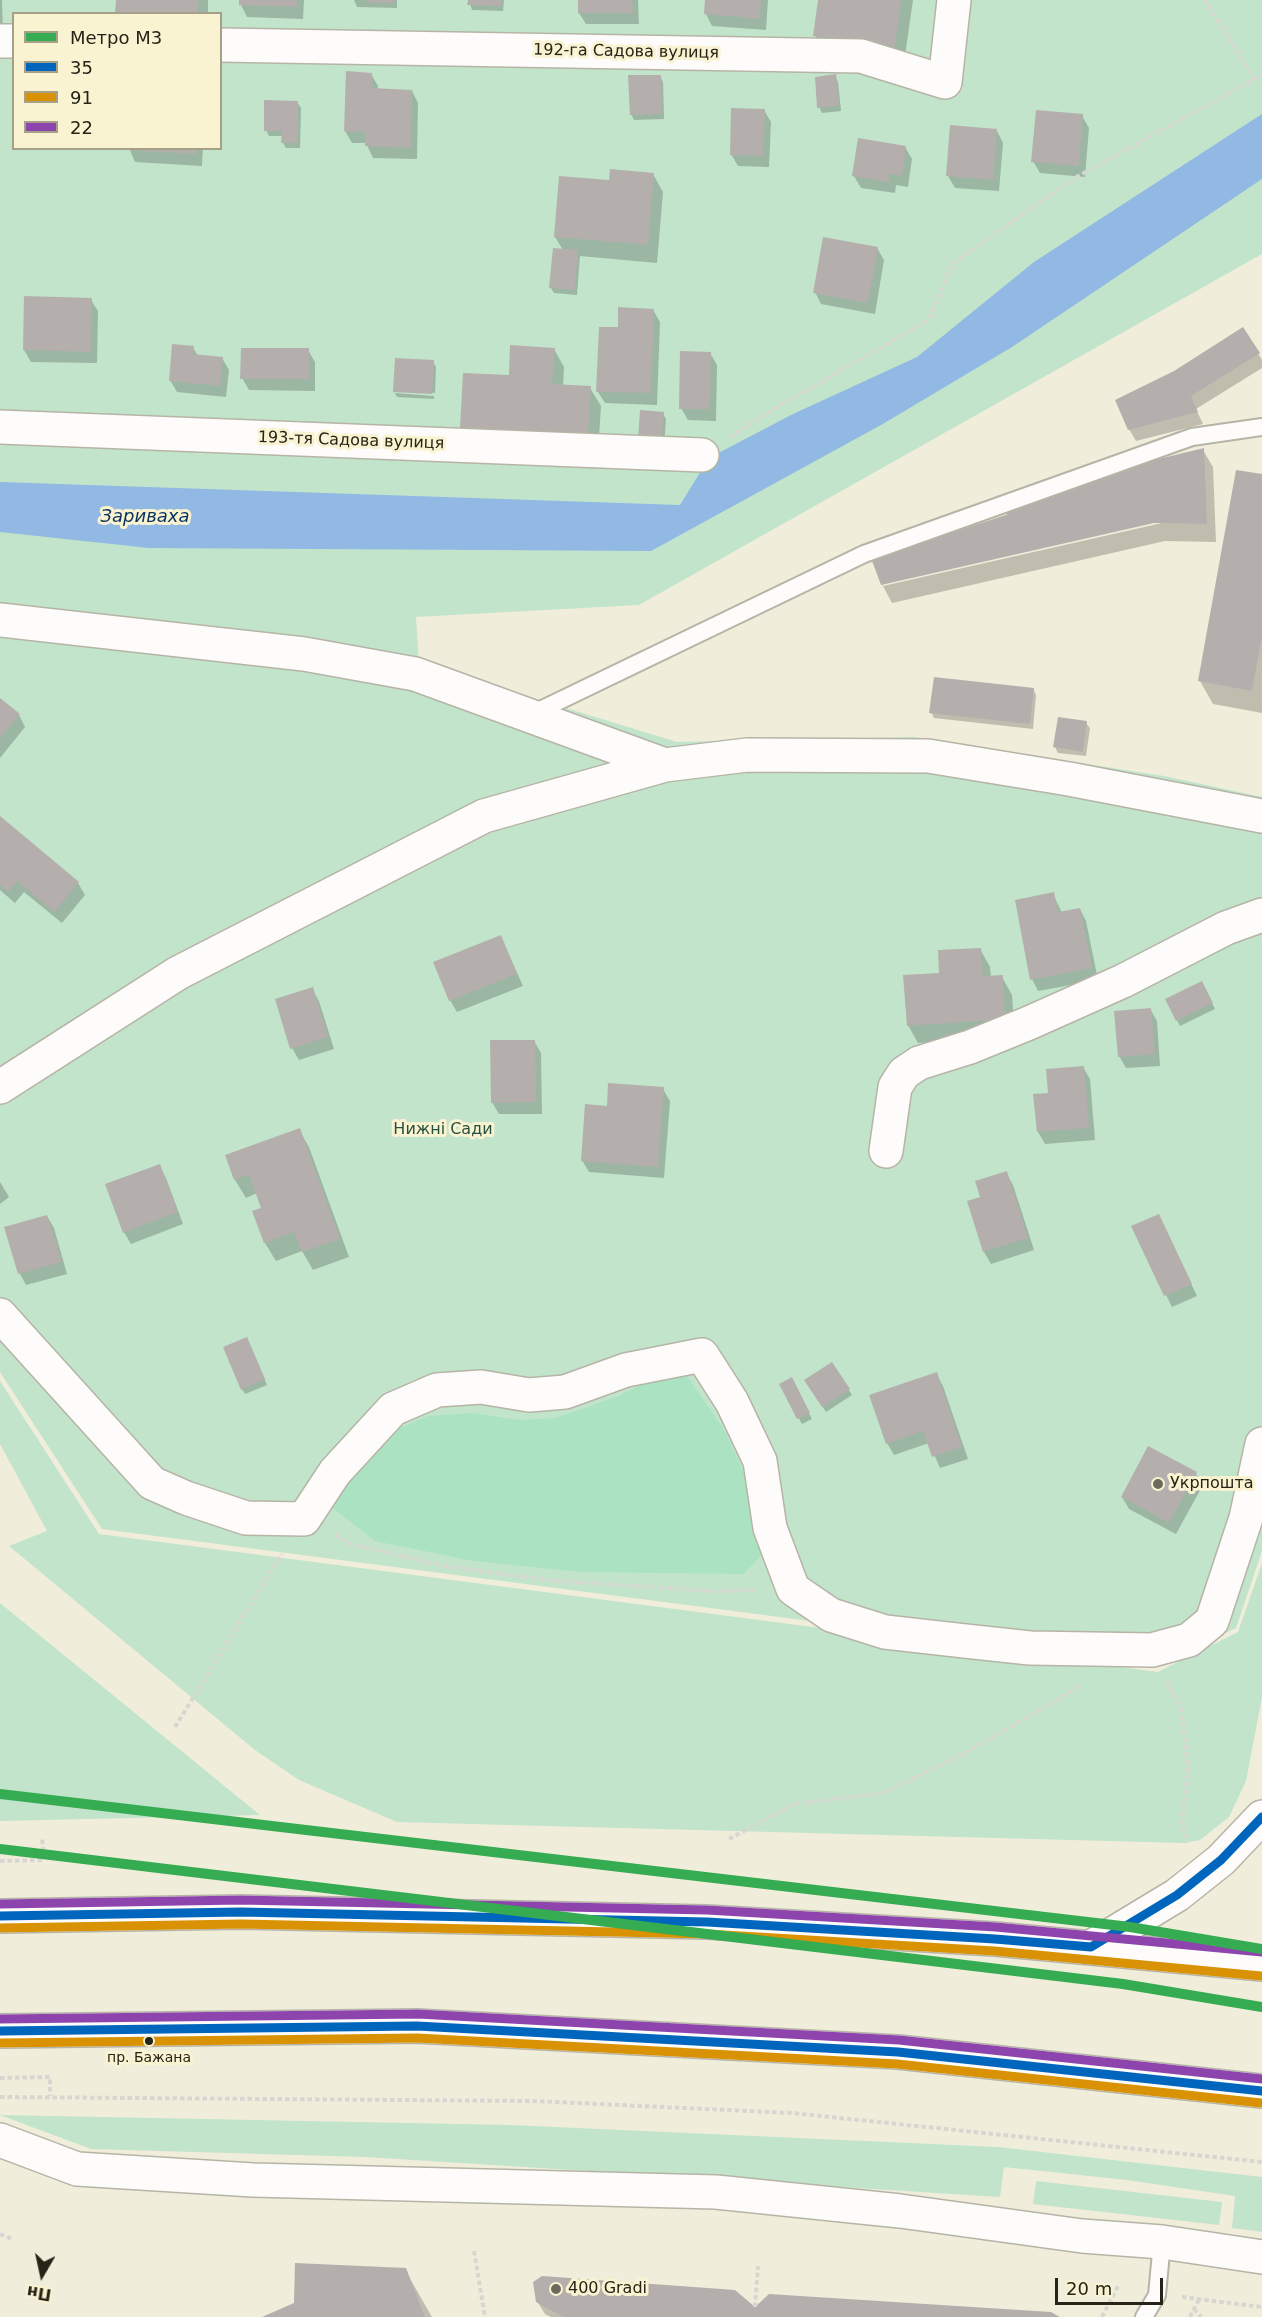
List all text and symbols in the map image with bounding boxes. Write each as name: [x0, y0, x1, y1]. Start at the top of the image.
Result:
legend: [12, 12, 222, 150]
text: Метро M3: [70, 27, 162, 48]
street label: 192-га Садова вулиця: [533, 41, 719, 63]
text: 35: [70, 57, 93, 78]
text: 91: [70, 87, 93, 108]
text: 22: [70, 117, 93, 138]
street label: 193-тя Садова вулиця: [257, 428, 445, 454]
water label: Зариваха: [100, 506, 190, 528]
park label: Нижні Сади: [393, 1120, 493, 1140]
place label: Укрпошта: [1170, 1474, 1254, 1494]
marker: Укрпошта: [1151, 1477, 1165, 1491]
marker: пр. Бажана: [143, 2035, 155, 2047]
place label: пр. Бажана: [107, 2050, 191, 2066]
north arrow: [12, 2245, 72, 2305]
scale bar: [1058, 2266, 1166, 2304]
text: 20 m: [1066, 2278, 1112, 2299]
place label: 400 Gradi: [568, 2279, 647, 2299]
text: Пн: [26, 2282, 53, 2305]
marker: 400 Gradi: [549, 2282, 563, 2296]

